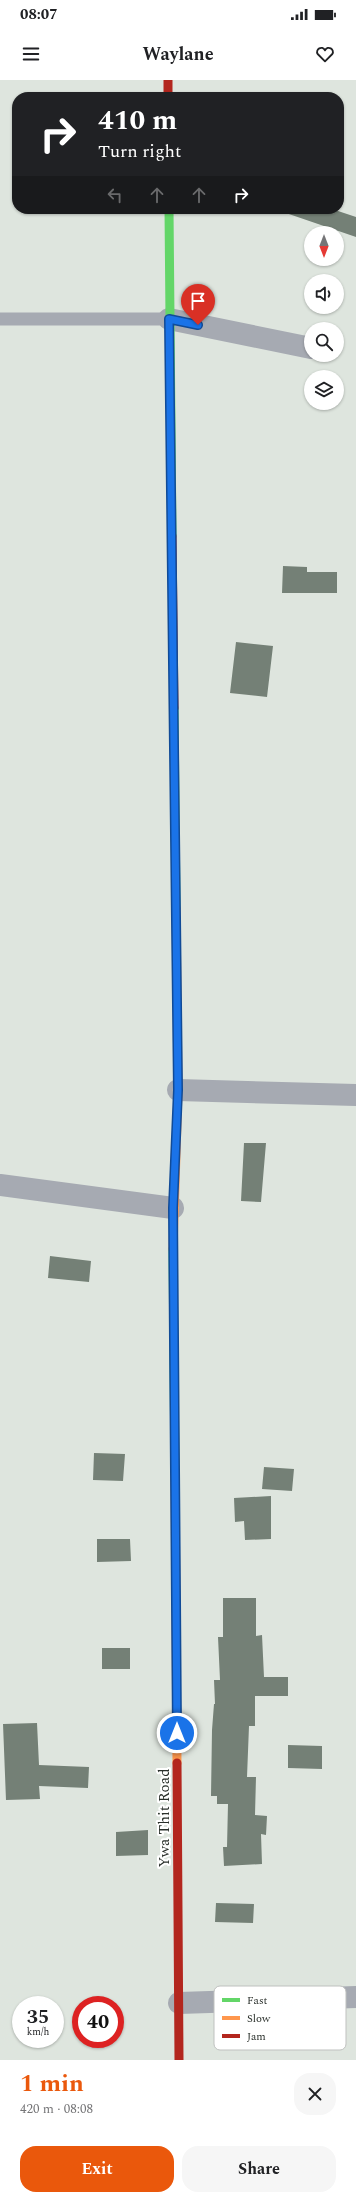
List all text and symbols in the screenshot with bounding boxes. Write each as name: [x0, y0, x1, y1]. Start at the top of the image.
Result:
text: 08:07: [20, 3, 58, 26]
text: Waylane: [142, 41, 214, 68]
icon: menu: [20, 43, 42, 65]
icon: heart: [314, 43, 336, 65]
text: 410 m: [98, 99, 177, 142]
icon: right: [32, 108, 84, 160]
text: Turn right: [98, 138, 181, 165]
icon: left: [104, 184, 126, 206]
icon: ahead: [146, 184, 168, 206]
icon: ahead: [188, 184, 210, 206]
icon: right: [230, 184, 252, 206]
north arrow: [304, 226, 344, 266]
map controls: [304, 226, 344, 410]
button: sound: [304, 274, 344, 314]
pin: [181, 284, 215, 325]
icon: arrive: [187, 290, 209, 312]
button: search: [304, 322, 344, 362]
button: layers: [304, 370, 344, 410]
position arrow: [156, 1712, 198, 1754]
street label: Ywa Thit Road: [153, 1768, 176, 1868]
legend: [214, 1986, 346, 2050]
text: Fast: [247, 1992, 268, 2009]
speed limit sign: 40: [72, 1996, 124, 2048]
text: 35: [27, 2002, 49, 2032]
text: Slow: [247, 2010, 271, 2027]
text: km/h: [27, 2024, 49, 2040]
text: Jam: [247, 2028, 266, 2045]
text: 1 min: [20, 2066, 84, 2102]
button: close: [294, 2073, 336, 2115]
text: 420 m · 08:08: [20, 2099, 93, 2119]
button: Exit: [20, 2146, 174, 2192]
button: Share: [182, 2146, 336, 2192]

